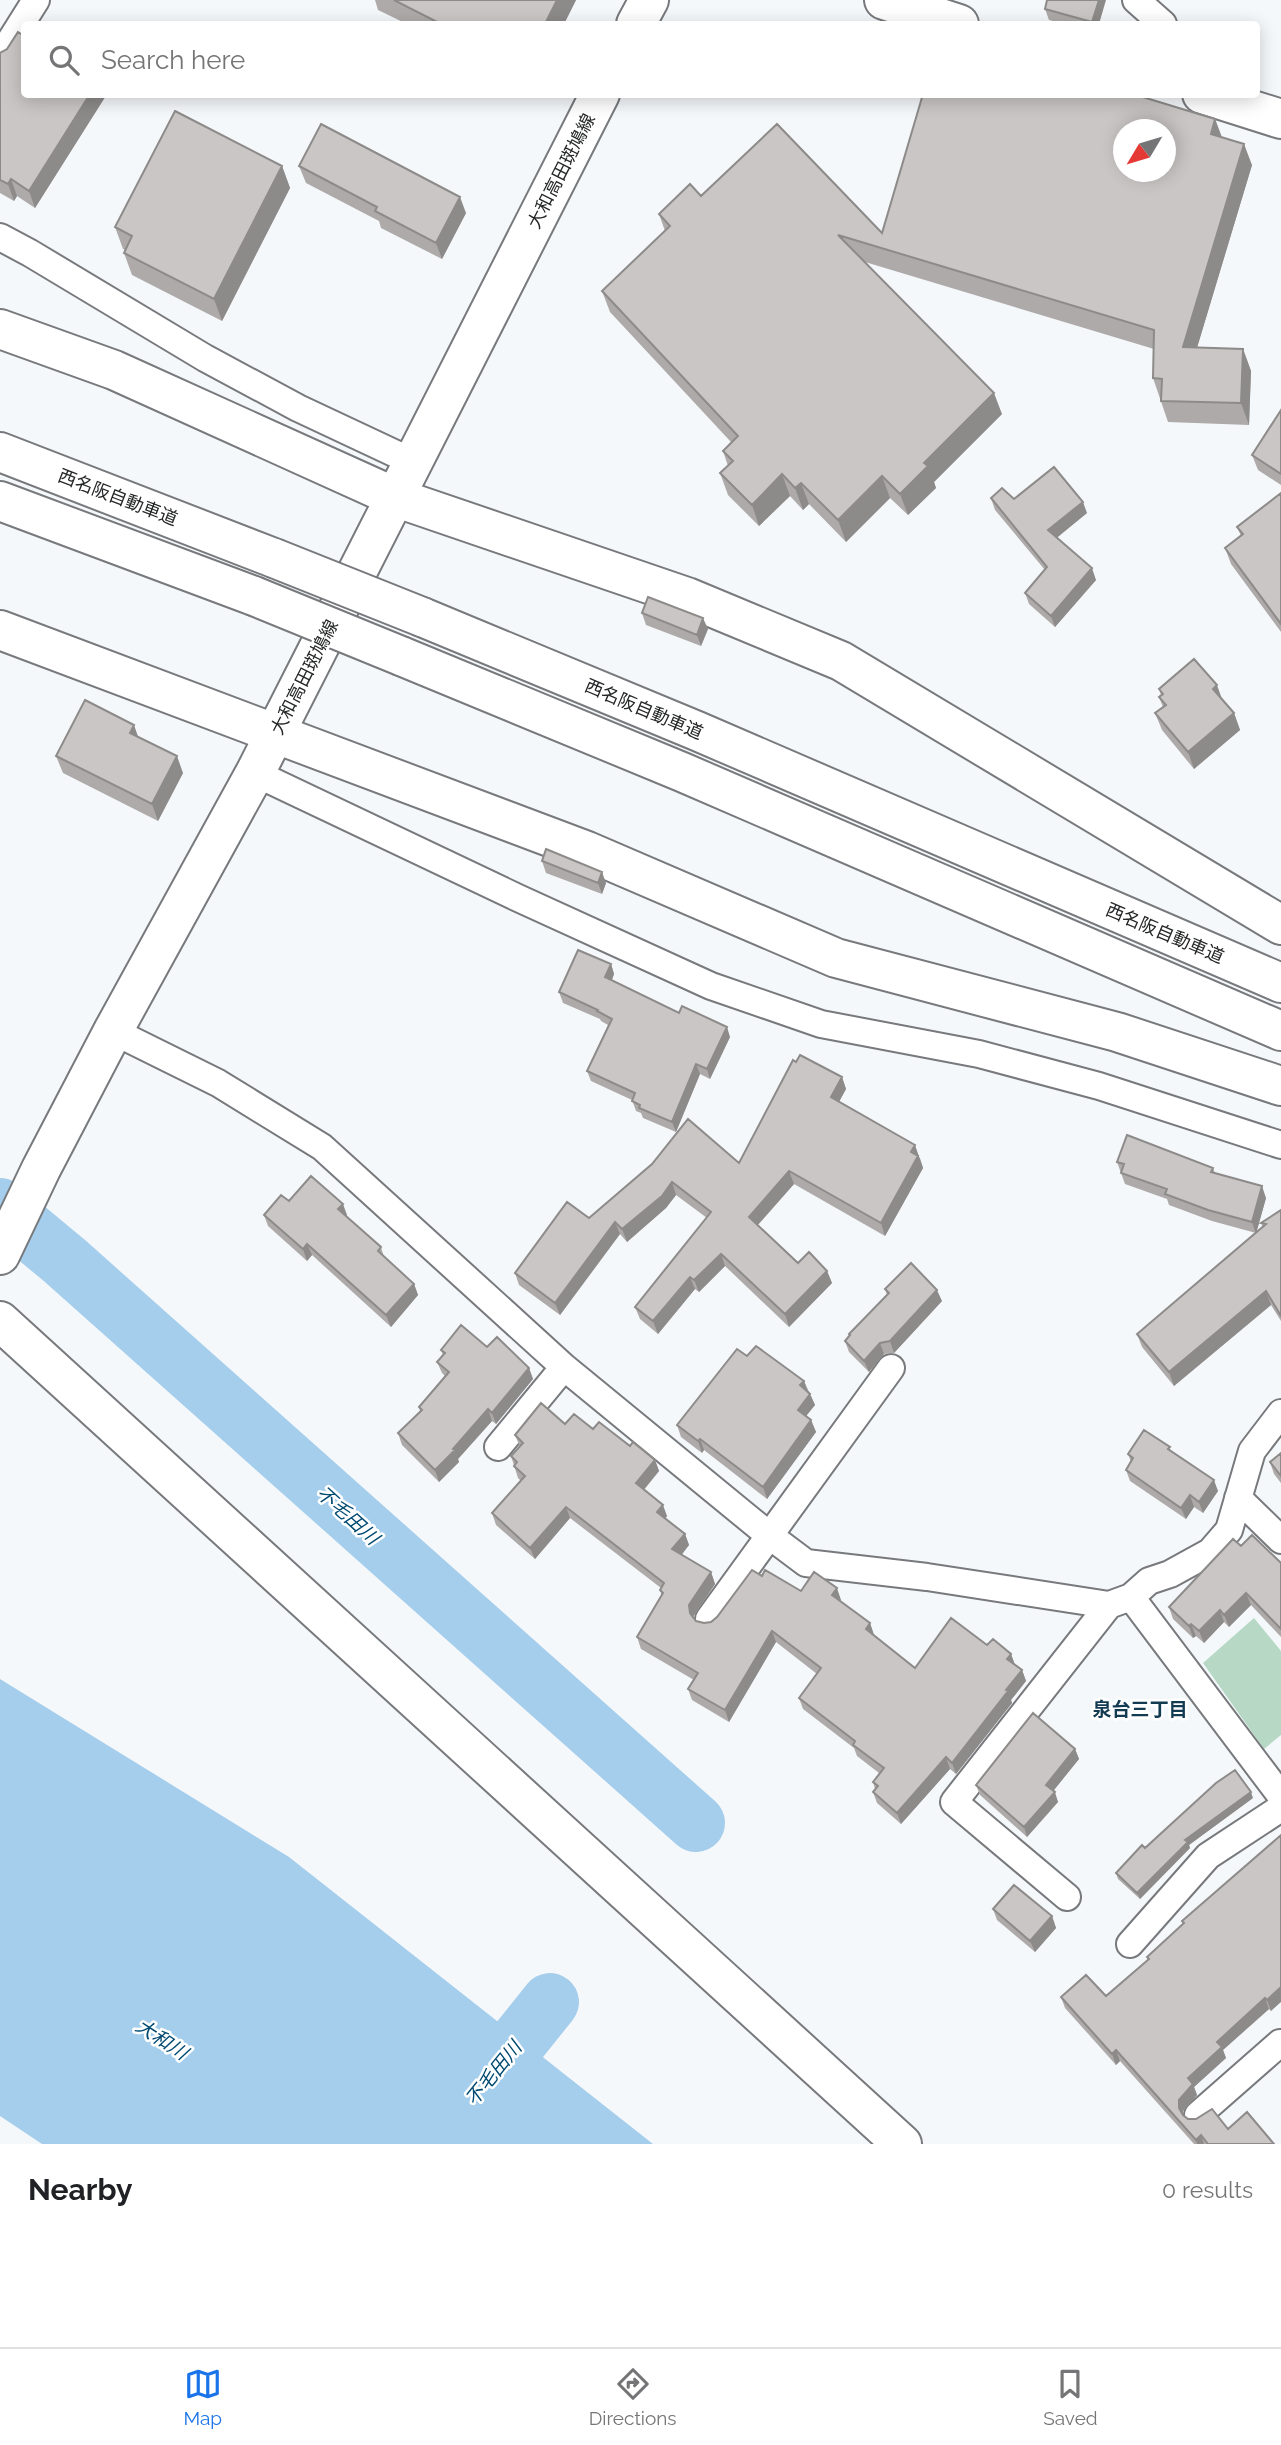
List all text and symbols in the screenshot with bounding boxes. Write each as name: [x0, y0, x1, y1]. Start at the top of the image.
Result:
search box: [21, 21, 1260, 98]
icon: search: [45, 41, 83, 79]
text: Search here: [101, 45, 245, 75]
street label: 大和高田斑鳩線: [523, 110, 599, 232]
north arrow: [1113, 119, 1176, 182]
street label: 西名阪自動車道: [55, 465, 181, 529]
street label: 大和高田斑鳩線: [266, 616, 342, 738]
street label: 西名阪自動車道: [582, 675, 706, 743]
street label: 西名阪自動車道: [1103, 899, 1227, 967]
water label: 不毛田川: [312, 1481, 385, 1550]
district label: 泉台三丁目: [1092, 1698, 1188, 1720]
water label: 大和川: [132, 2014, 194, 2065]
water label: 不毛田川: [461, 2035, 527, 2109]
text: Nearby: [28, 2172, 132, 2207]
text: 0 results: [1162, 2176, 1253, 2203]
tab: Map: [183, 2365, 222, 2429]
tab: Directions: [589, 2365, 677, 2429]
tab: Saved: [1043, 2365, 1098, 2429]

